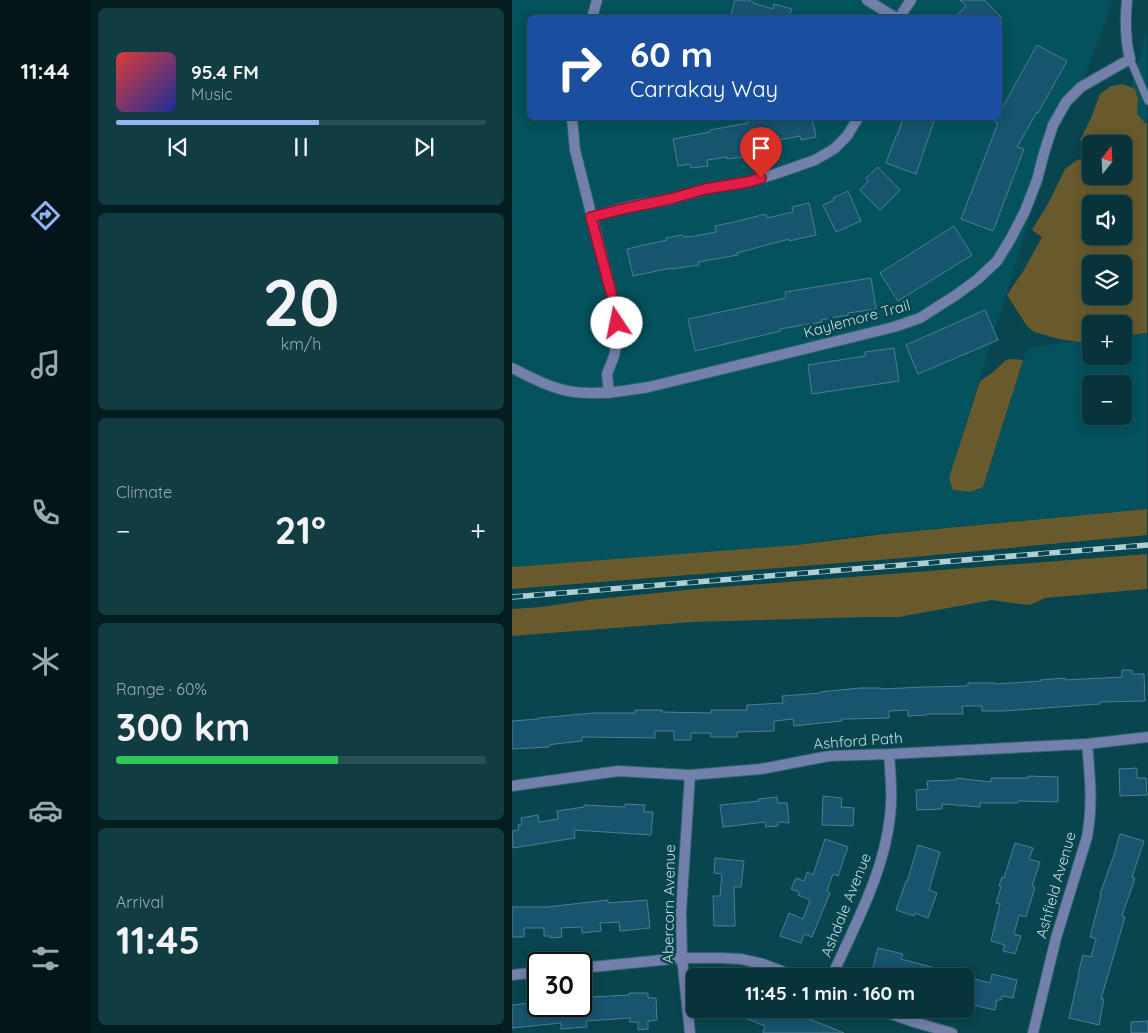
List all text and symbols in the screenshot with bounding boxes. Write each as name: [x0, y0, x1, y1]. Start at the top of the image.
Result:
text: 60 m: [630, 32, 713, 76]
icon: right: [547, 35, 612, 100]
text: 11:44: [21, 57, 70, 85]
text: 95.4 FM: [191, 60, 259, 84]
text: Carrakay Way: [630, 75, 778, 103]
text: Music: [191, 84, 233, 104]
pin: [740, 127, 782, 178]
icon: previous: [164, 133, 192, 161]
icon: pause: [287, 133, 315, 161]
icon: next: [410, 133, 438, 161]
icon: arrive: [747, 134, 775, 162]
north arrow: [1082, 135, 1132, 185]
map controls: [1082, 135, 1132, 425]
button: sound: [1082, 195, 1132, 245]
icon: directions: [28, 198, 63, 233]
button: layers: [1082, 255, 1132, 305]
text: 20: [263, 261, 339, 342]
street label: Kaylemore Trail: [801, 295, 912, 342]
position arrow: [590, 296, 642, 348]
button: +: [1082, 315, 1132, 365]
text: km/h: [281, 334, 321, 354]
icon: music: [28, 347, 63, 382]
button: −: [1082, 375, 1132, 425]
text: Climate: [116, 482, 172, 502]
icon: phone: [28, 495, 63, 530]
text: 21°: [275, 506, 326, 554]
text: −: [116, 513, 131, 548]
text: +: [470, 513, 486, 548]
icon: climate: [28, 644, 63, 679]
text: Range · 60%: [116, 679, 207, 699]
text: 300 km: [116, 703, 250, 751]
street label: Ashford Path: [813, 728, 903, 753]
icon: car: [28, 793, 63, 828]
street label: Ashfield Avenue: [1031, 829, 1080, 940]
street label: Abercorn Avenue: [658, 844, 679, 964]
street label: Ashdale Avenue: [816, 850, 875, 960]
text: Arrival: [116, 892, 164, 912]
text: 11:45: [116, 916, 200, 964]
icon: filters: [28, 941, 63, 976]
speed limit sign: 30: [527, 952, 592, 1017]
text: 11:45 · 1 min · 160 m: [745, 981, 915, 1005]

